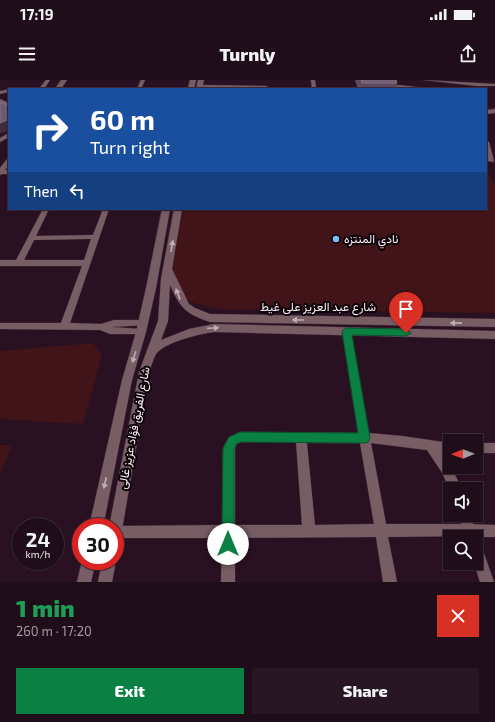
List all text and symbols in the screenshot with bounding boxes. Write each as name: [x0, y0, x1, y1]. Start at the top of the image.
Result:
text: 17:19: [20, 5, 54, 23]
icon: menu: [16, 43, 38, 65]
text: Turnly: [220, 43, 275, 65]
icon: share: [457, 43, 479, 65]
text: 60 m: [90, 102, 155, 136]
icon: right: [24, 104, 76, 156]
text: Turn right: [90, 136, 170, 158]
icon: left: [66, 180, 88, 202]
text: Then: [24, 182, 58, 200]
place label: نادي المنتزه: [344, 231, 399, 249]
marker: نادي المنتزه: [331, 234, 341, 244]
one-way arrow: [169, 240, 175, 252]
one-way arrow: [175, 288, 181, 300]
pin: [389, 292, 423, 333]
icon: arrive: [395, 298, 417, 320]
street label: شارع عبد العزيز على غيط: [260, 299, 376, 316]
one-way arrow: [291, 317, 304, 323]
one-way arrow: [449, 320, 462, 326]
one-way arrow: [207, 325, 219, 332]
one-way arrow: [131, 351, 137, 363]
street label: شارع الفريق فؤاد عزيز غالى: [114, 365, 155, 491]
north arrow: [443, 434, 483, 474]
map controls: [443, 434, 483, 570]
one-way arrow: [102, 477, 108, 489]
button: sound: [443, 482, 483, 522]
speed limit sign: 30: [72, 518, 124, 570]
position arrow: [207, 523, 249, 565]
text: 24: [26, 527, 50, 551]
button: search: [443, 530, 483, 570]
text: km/h: [26, 548, 50, 560]
text: 1 min: [16, 593, 75, 622]
button: close: [437, 595, 479, 637]
text: 260 m · 17:20: [16, 623, 92, 639]
button: Exit: [16, 668, 244, 714]
button: Share: [252, 668, 479, 714]

